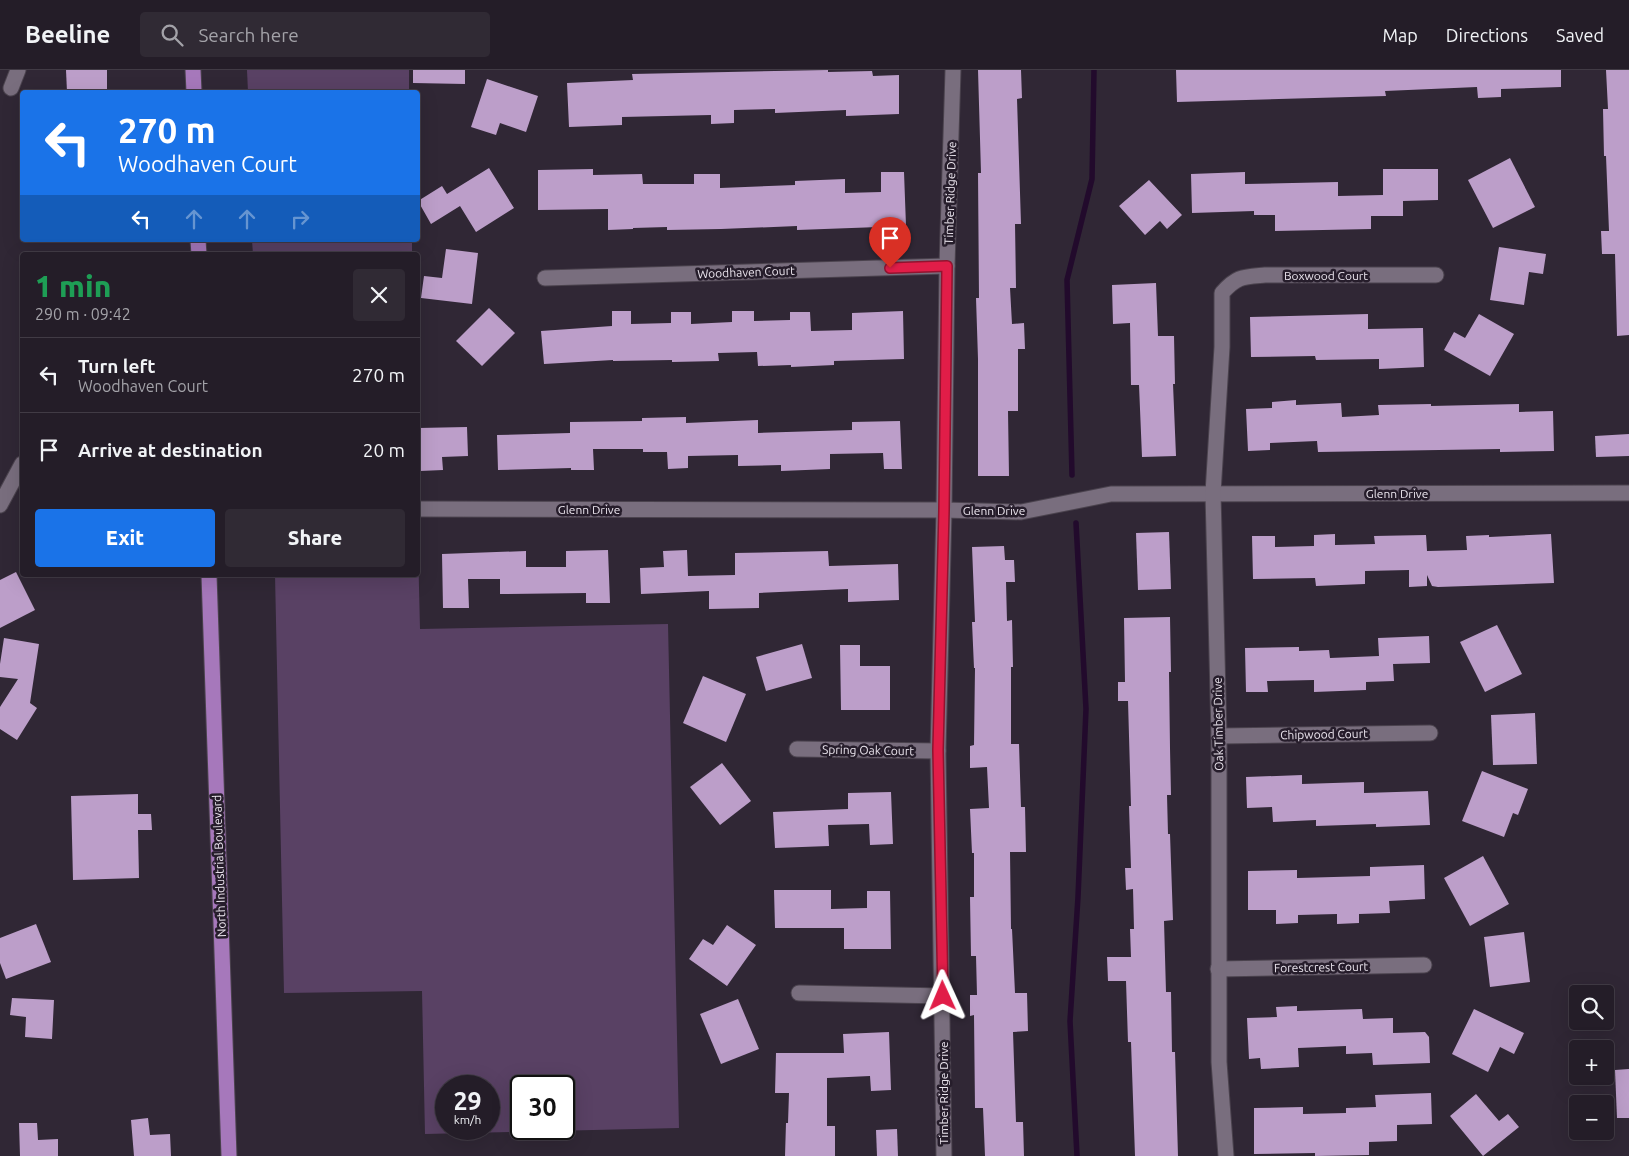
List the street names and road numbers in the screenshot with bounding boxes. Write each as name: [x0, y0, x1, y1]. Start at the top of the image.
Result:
street label: Timber Ridge Drive: [942, 141, 958, 245]
street label: Woodhaven Court: [697, 264, 795, 280]
street label: Boxwood Court: [1284, 269, 1368, 282]
street label: Glenn Drive: [1366, 487, 1428, 500]
street label: Glenn Drive: [558, 503, 620, 516]
street label: Glenn Drive: [963, 504, 1025, 517]
street label: Oak Timber Drive: [1211, 677, 1225, 771]
street label: Chipwood Court: [1280, 727, 1368, 741]
street label: Spring Oak Court: [822, 743, 914, 757]
street label: North Industrial Boulevard: [210, 795, 228, 937]
street label: Forestcrest Court: [1274, 960, 1369, 974]
street label: Timber Ridge Drive: [937, 1041, 950, 1145]

